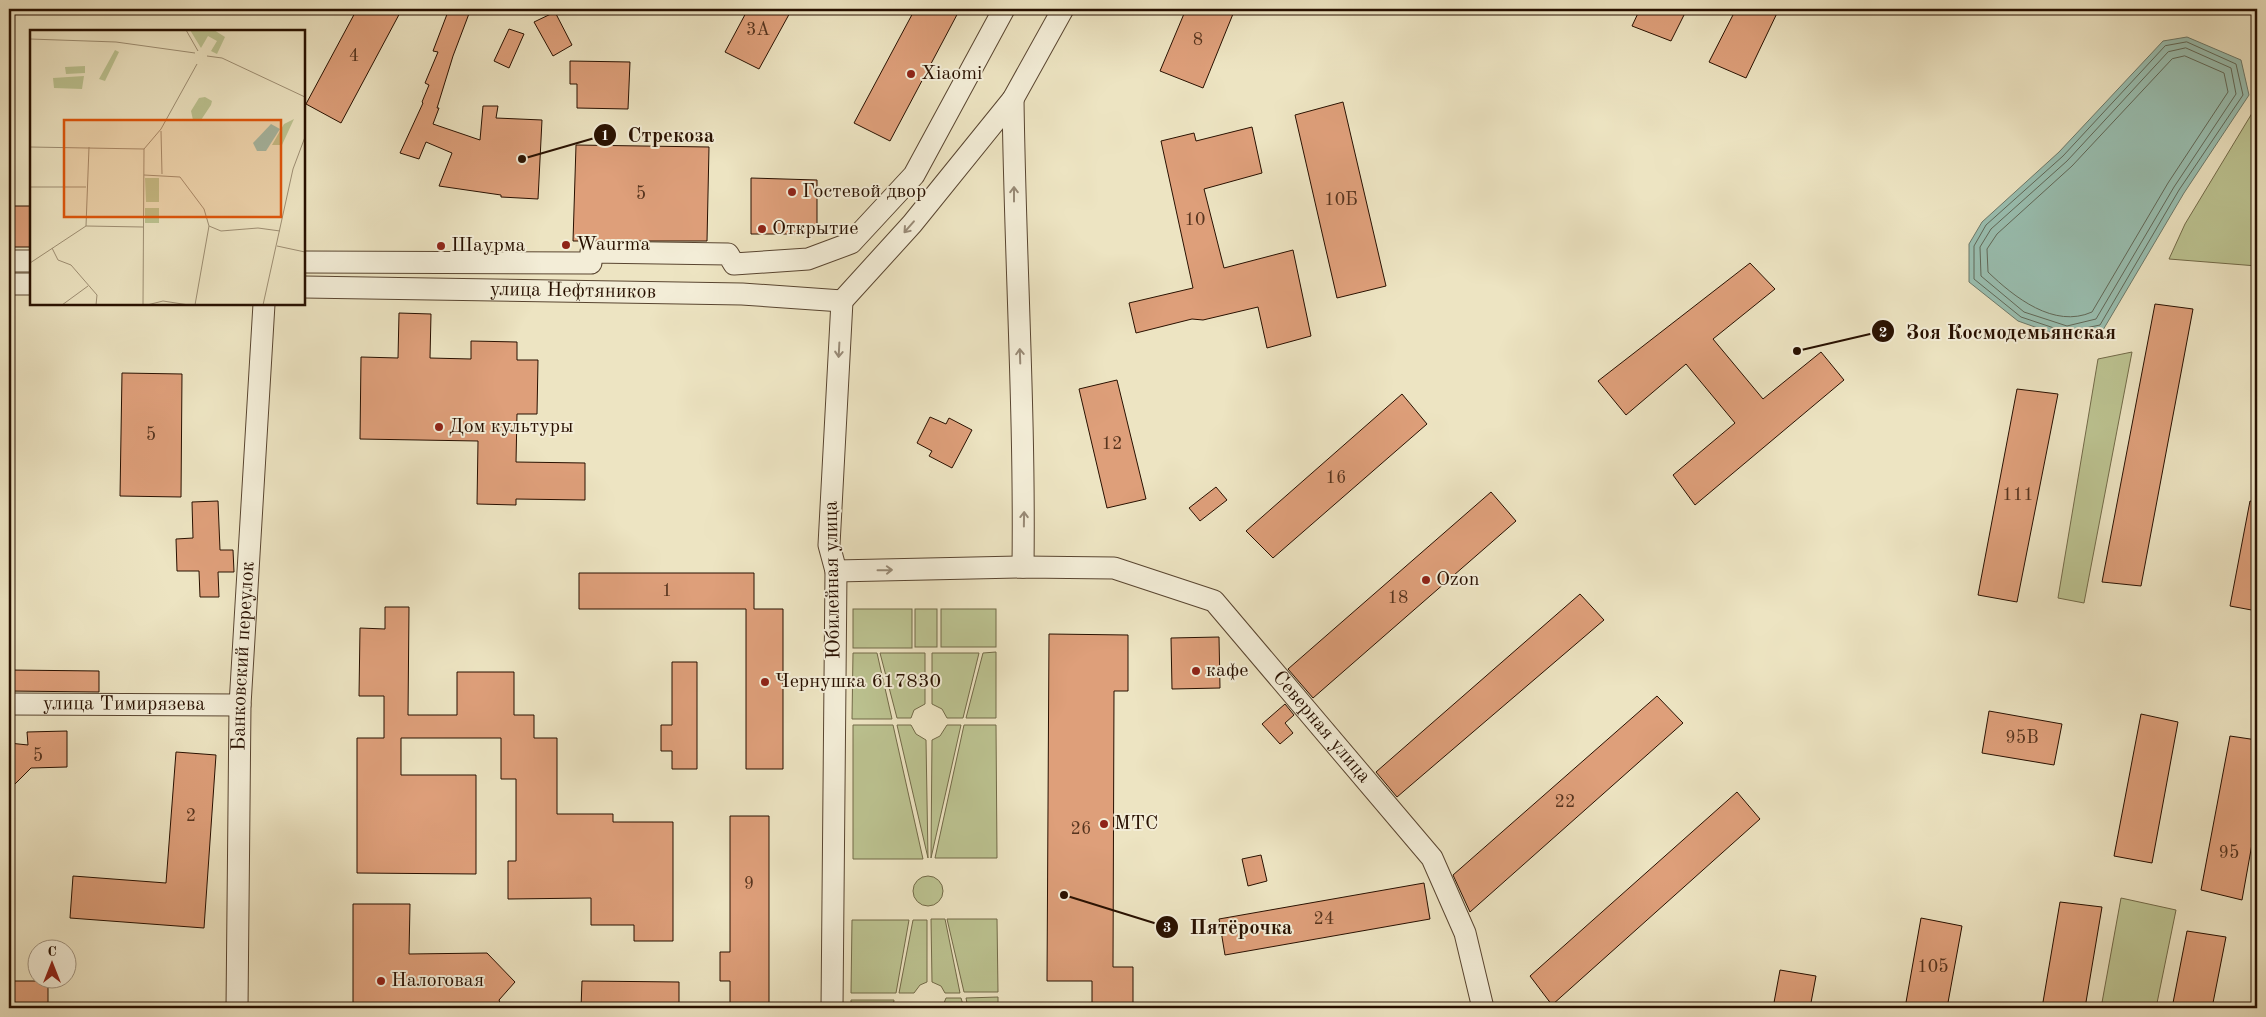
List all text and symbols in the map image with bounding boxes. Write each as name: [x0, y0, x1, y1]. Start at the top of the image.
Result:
house number: 3А: [746, 21, 770, 39]
inset map: [30, 30, 305, 305]
house number: 8: [1193, 31, 1203, 49]
house number: 4: [349, 47, 359, 65]
place label: Xiaomi: [921, 64, 982, 84]
marker: Xiaomi: [905, 68, 917, 80]
callout: Стрекоза: [593, 117, 725, 153]
text: Стрекоза: [628, 126, 715, 147]
text: 1: [601, 129, 609, 144]
place label: Гостевой двор: [802, 182, 926, 202]
house number: 5: [636, 185, 646, 203]
marker: Гостевой двор: [786, 186, 798, 198]
one-way arrow: [1009, 186, 1019, 202]
house number: 10Б: [1324, 191, 1358, 209]
house number: 10: [1185, 211, 1205, 229]
place label: Открытие: [772, 219, 858, 239]
one-way arrow: [903, 221, 914, 234]
marker: Открытие: [756, 223, 768, 235]
place label: Waurma: [576, 235, 650, 255]
place label: Шаурма: [451, 236, 525, 256]
marker: Waurma: [560, 239, 572, 251]
marker: Шаурма: [435, 240, 447, 252]
street label: улица Нефтяников: [490, 280, 656, 303]
callout: Зоя Космодемьянская: [1871, 313, 2126, 349]
text: Зоя Космодемьянская: [1906, 323, 2116, 344]
text: 2: [1879, 326, 1887, 341]
one-way arrow: [835, 342, 844, 358]
one-way arrow: [1015, 348, 1025, 364]
place label: Дом культуры: [449, 417, 573, 437]
marker: Дом культуры: [433, 421, 445, 433]
house number: 5: [146, 426, 156, 444]
house number: 12: [1102, 435, 1122, 453]
house number: 16: [1326, 469, 1346, 487]
house number: 111: [2002, 486, 2034, 504]
street label: Юбилейная улица: [822, 500, 844, 660]
one-way arrow: [1019, 511, 1029, 527]
street label: Банковский переулок: [230, 561, 259, 751]
one-way arrow: [876, 565, 892, 575]
place label: Ozon: [1436, 570, 1480, 590]
marker: Ozon: [1420, 574, 1432, 586]
house number: 1: [662, 582, 672, 600]
house number: 18: [1388, 589, 1408, 607]
place label: кафе: [1206, 661, 1248, 681]
marker: кафе: [1190, 665, 1202, 677]
street label: Северная улица: [1268, 668, 1374, 787]
place label: Чернушка 617830: [775, 672, 941, 692]
marker: Чернушка 617830: [759, 676, 771, 688]
street label: улица Тимирязева: [43, 694, 205, 715]
house number: 95В: [2005, 729, 2039, 747]
house number: 5: [33, 747, 43, 765]
house number: 22: [1555, 793, 1575, 811]
house number: 2: [186, 807, 196, 825]
place label: МТС: [1114, 814, 1158, 834]
marker: МТС: [1098, 818, 1110, 830]
house number: 26: [1071, 820, 1091, 838]
house number: 95: [2219, 844, 2239, 862]
house number: 9: [744, 875, 754, 893]
callout: Пятёрочка: [1155, 909, 1303, 945]
house number: 24: [1314, 910, 1334, 928]
text: Пятёрочка: [1189, 918, 1293, 939]
text: 3: [1163, 921, 1171, 936]
north arrow: [28, 940, 78, 990]
text: С: [47, 945, 57, 959]
house number: 105: [1917, 958, 1949, 976]
place label: Налоговая: [391, 971, 484, 991]
marker: Налоговая: [375, 975, 387, 987]

